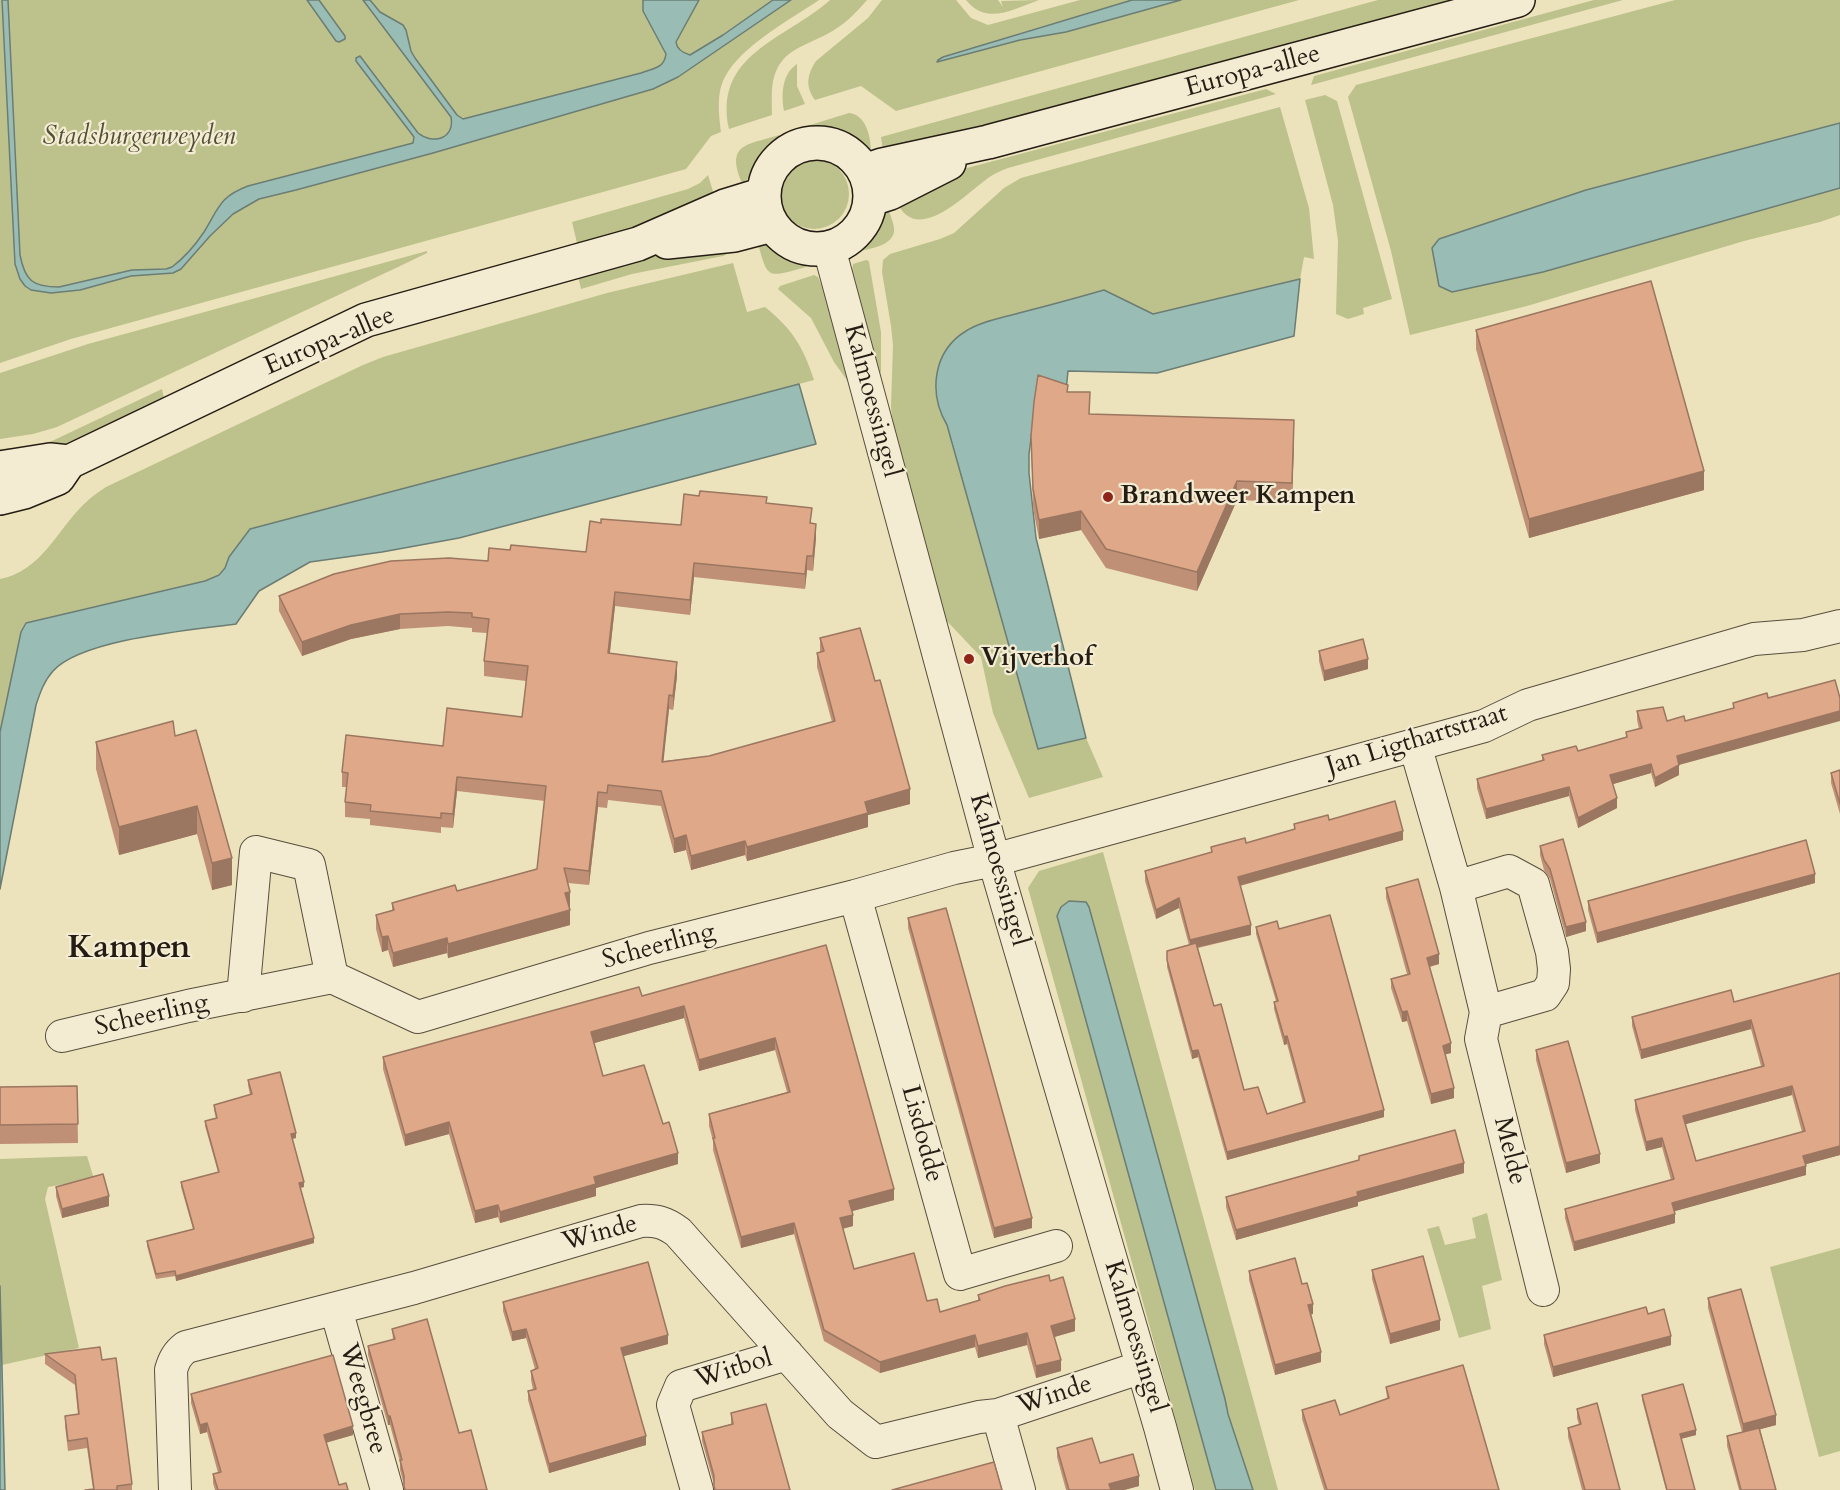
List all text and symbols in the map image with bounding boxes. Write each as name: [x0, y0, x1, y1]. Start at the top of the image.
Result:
street label: Europa-allee: [1182, 39, 1324, 105]
park label: Stadsburgerweyden: [43, 122, 235, 154]
street label: Europa-allee: [260, 301, 400, 383]
street label: Kalmoessingel: [836, 321, 906, 481]
place label: Brandweer Kampen: [1120, 481, 1355, 513]
marker: Brandweer Kampen: [1101, 490, 1115, 504]
place label: Vijverhof: [981, 643, 1093, 675]
marker: Vijverhof: [962, 652, 976, 666]
street label: Jan Ligthartstraat: [1323, 699, 1511, 783]
street label: Kalmoessingel: [961, 790, 1035, 950]
street label: Scheerling: [599, 917, 719, 977]
district label: Kampen: [67, 931, 191, 969]
street label: Scheerling: [92, 988, 212, 1044]
street label: Lisdodde: [893, 1082, 949, 1186]
street label: Melde: [1486, 1114, 1532, 1188]
street label: Winde: [559, 1209, 641, 1259]
street label: Kalmoessingel: [1096, 1257, 1172, 1417]
street label: Weegbree: [331, 1340, 393, 1458]
street label: Witbol: [692, 1344, 776, 1396]
street label: Winde: [1014, 1369, 1096, 1423]

